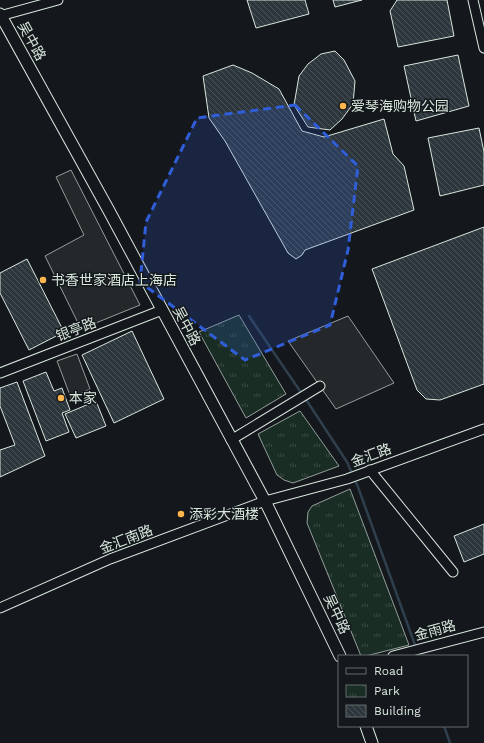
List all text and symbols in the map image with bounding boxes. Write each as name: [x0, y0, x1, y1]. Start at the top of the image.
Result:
street label: 吴中路: [15, 19, 49, 63]
place label: 爱琴海购物公园: [351, 98, 449, 114]
marker: 爱琴海购物公园: [338, 101, 348, 111]
place label: 书香世家酒店上海店: [51, 272, 177, 288]
marker: 书香世家酒店上海店: [38, 275, 48, 285]
street label: 吴中路: [170, 304, 204, 348]
street label: 银亭路: [54, 314, 98, 344]
place label: 本家: [69, 390, 97, 406]
marker: 本家: [56, 393, 66, 403]
street label: 金汇路: [349, 440, 393, 470]
place label: 添彩大酒楼: [189, 506, 259, 522]
marker: 添彩大酒楼: [176, 509, 186, 519]
street label: 金汇南路: [97, 521, 155, 557]
street label: 吴中路: [321, 592, 353, 636]
street label: 金雨路: [413, 617, 457, 643]
legend: [338, 655, 468, 727]
text: Road: [374, 664, 403, 678]
text: Park: [374, 684, 400, 698]
text: Building: [374, 704, 421, 718]

